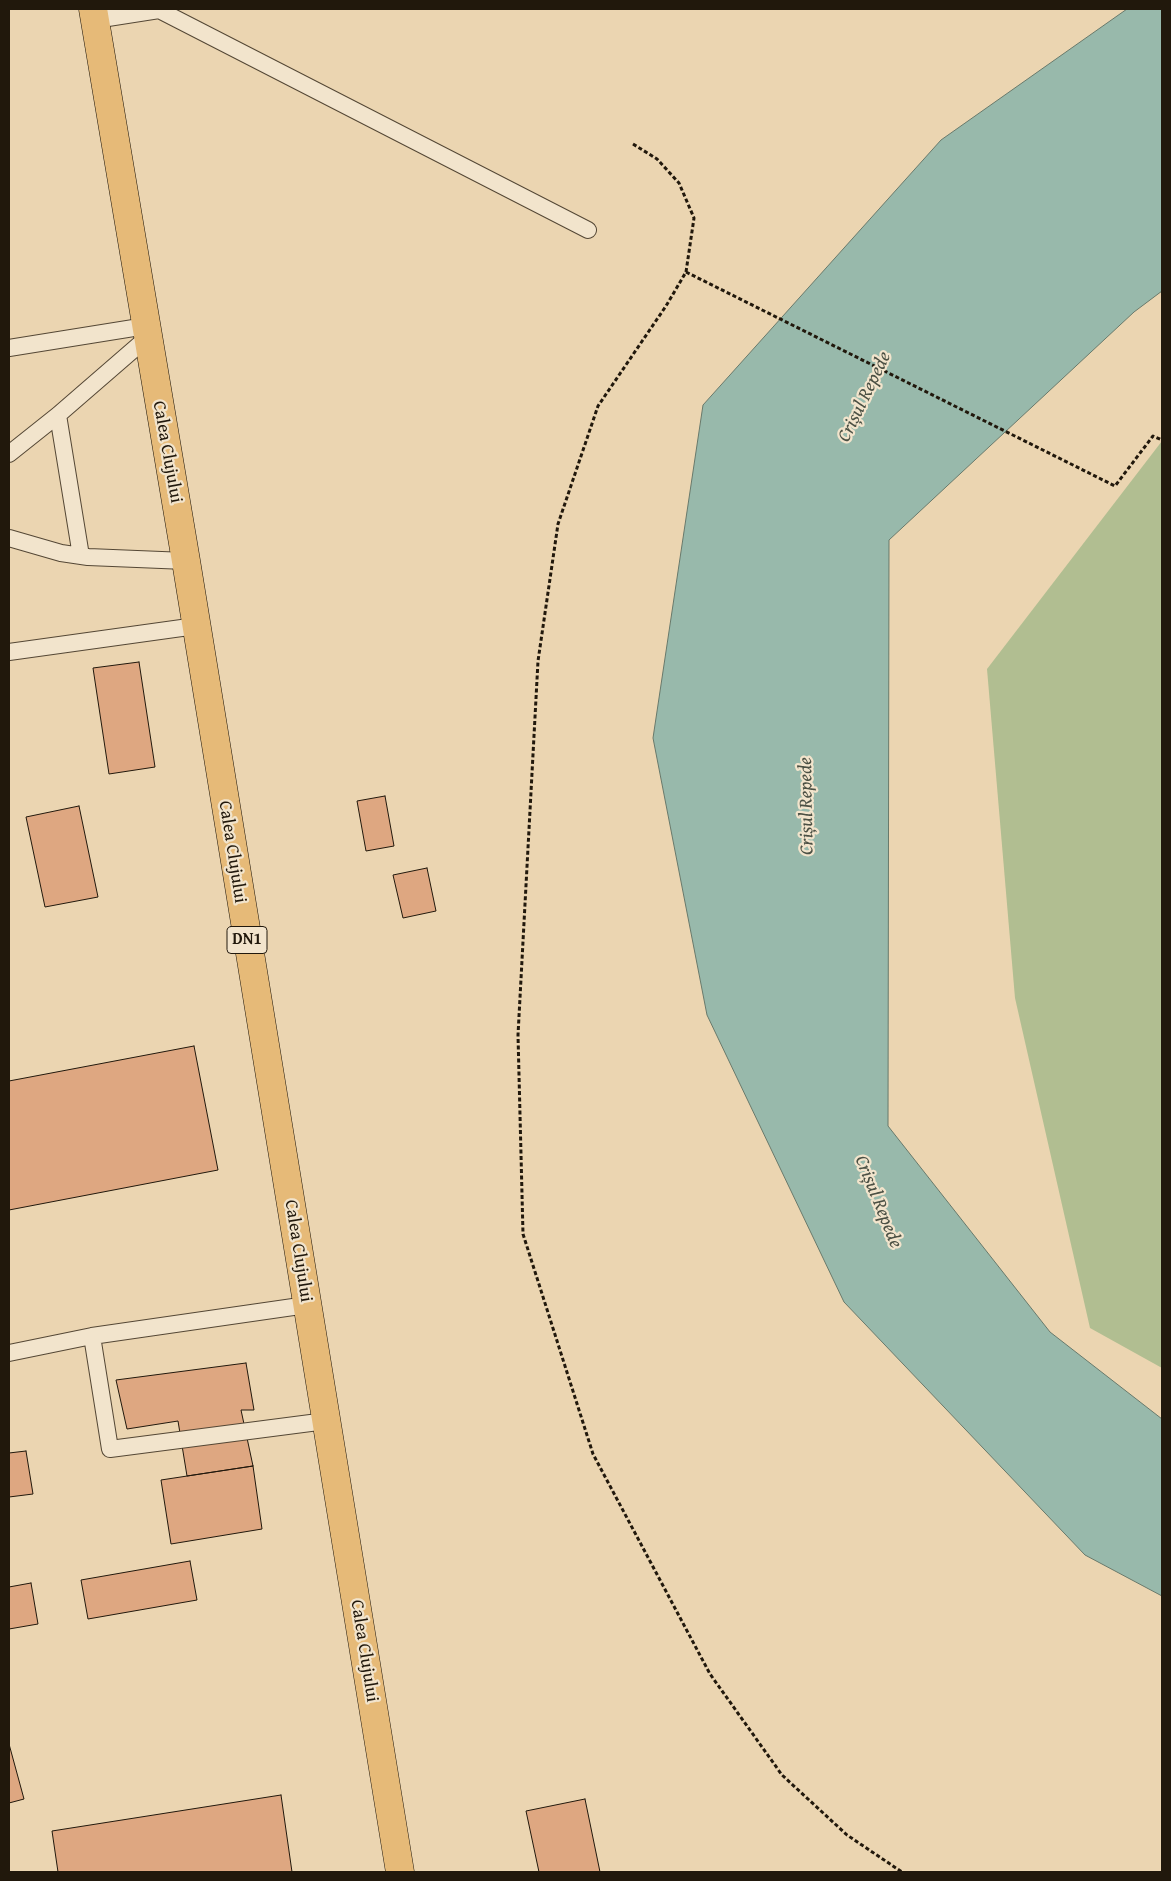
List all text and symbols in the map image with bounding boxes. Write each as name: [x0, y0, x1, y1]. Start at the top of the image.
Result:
water label: Crișul Repede: [833, 348, 897, 446]
street label: Calea Clujului: [147, 399, 187, 505]
water label: Crișul Repede: [795, 757, 819, 855]
street label: Calea Clujului: [213, 799, 251, 905]
road number: DN1: [227, 926, 267, 954]
water label: Crișul Repede: [849, 1152, 907, 1252]
street label: Calea Clujului: [279, 1198, 317, 1304]
street label: Calea Clujului: [345, 1598, 383, 1704]

